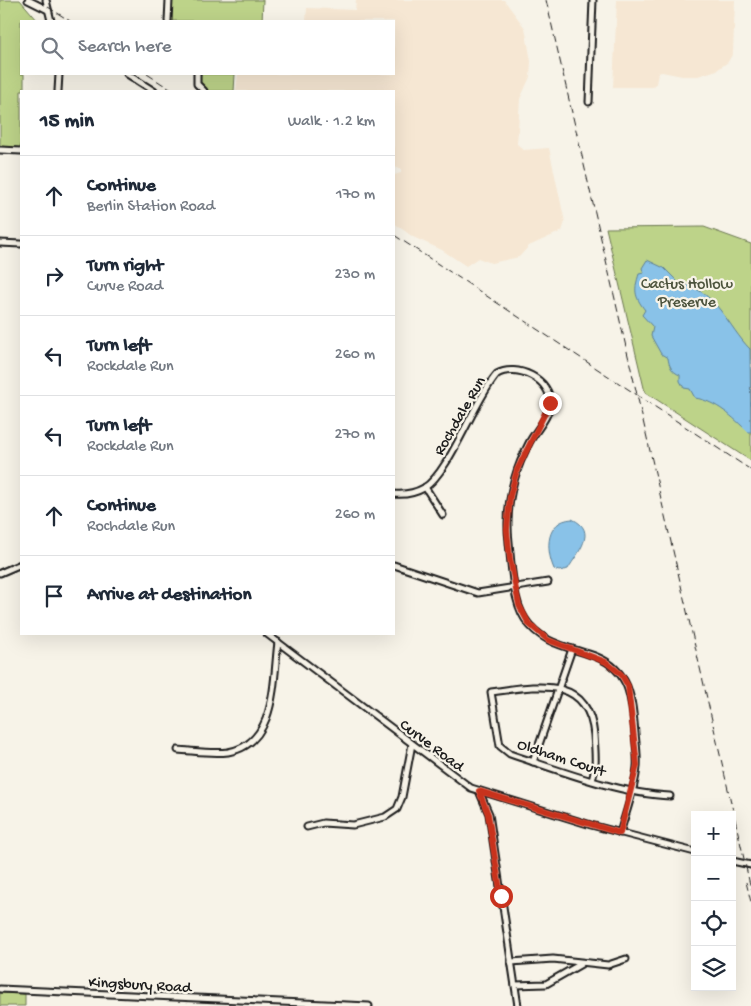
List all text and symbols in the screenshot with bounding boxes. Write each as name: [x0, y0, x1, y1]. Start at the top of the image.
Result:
search box: [20, 20, 395, 75]
icon: search: [38, 34, 66, 62]
text: Search here: [78, 36, 172, 59]
text: 15 min: [40, 110, 94, 135]
text: Walk · 1.2 km: [288, 113, 375, 132]
text: Continue: [87, 175, 156, 198]
icon: ahead: [40, 182, 68, 210]
text: 170 m: [336, 186, 375, 205]
text: Berlin Station Road: [87, 198, 215, 217]
text: Turn right: [87, 255, 163, 278]
icon: right: [40, 262, 68, 290]
text: 230 m: [335, 266, 375, 285]
park label: Cactus Hollow Preserve: [641, 276, 734, 313]
text: Curve Road: [87, 278, 163, 297]
text: Turn left: [87, 335, 151, 358]
icon: left: [40, 342, 68, 370]
text: 260 m: [335, 346, 375, 365]
text: Rockdale Run: [87, 358, 174, 377]
street label: Rochdale Run: [431, 374, 491, 460]
route end: [539, 392, 562, 415]
text: Turn left: [87, 415, 151, 438]
icon: left: [40, 422, 68, 450]
text: 270 m: [335, 426, 375, 445]
text: Rockdale Run: [87, 438, 174, 457]
text: Continue: [87, 495, 156, 518]
icon: ahead: [40, 502, 68, 530]
text: 260 m: [335, 506, 375, 525]
text: Rochdale Run: [87, 518, 175, 537]
icon: arrive: [40, 582, 68, 610]
text: Arrive at destination: [87, 584, 251, 607]
street label: Curve Road: [395, 716, 468, 778]
street label: Oldham Court: [514, 736, 609, 783]
map controls: [691, 811, 736, 991]
button: +: [691, 811, 736, 856]
button: −: [691, 856, 736, 901]
route start: [490, 885, 513, 908]
button: locate: [691, 901, 736, 946]
button: layers: [691, 946, 736, 991]
street label: Kingsbury Road: [88, 974, 193, 999]

